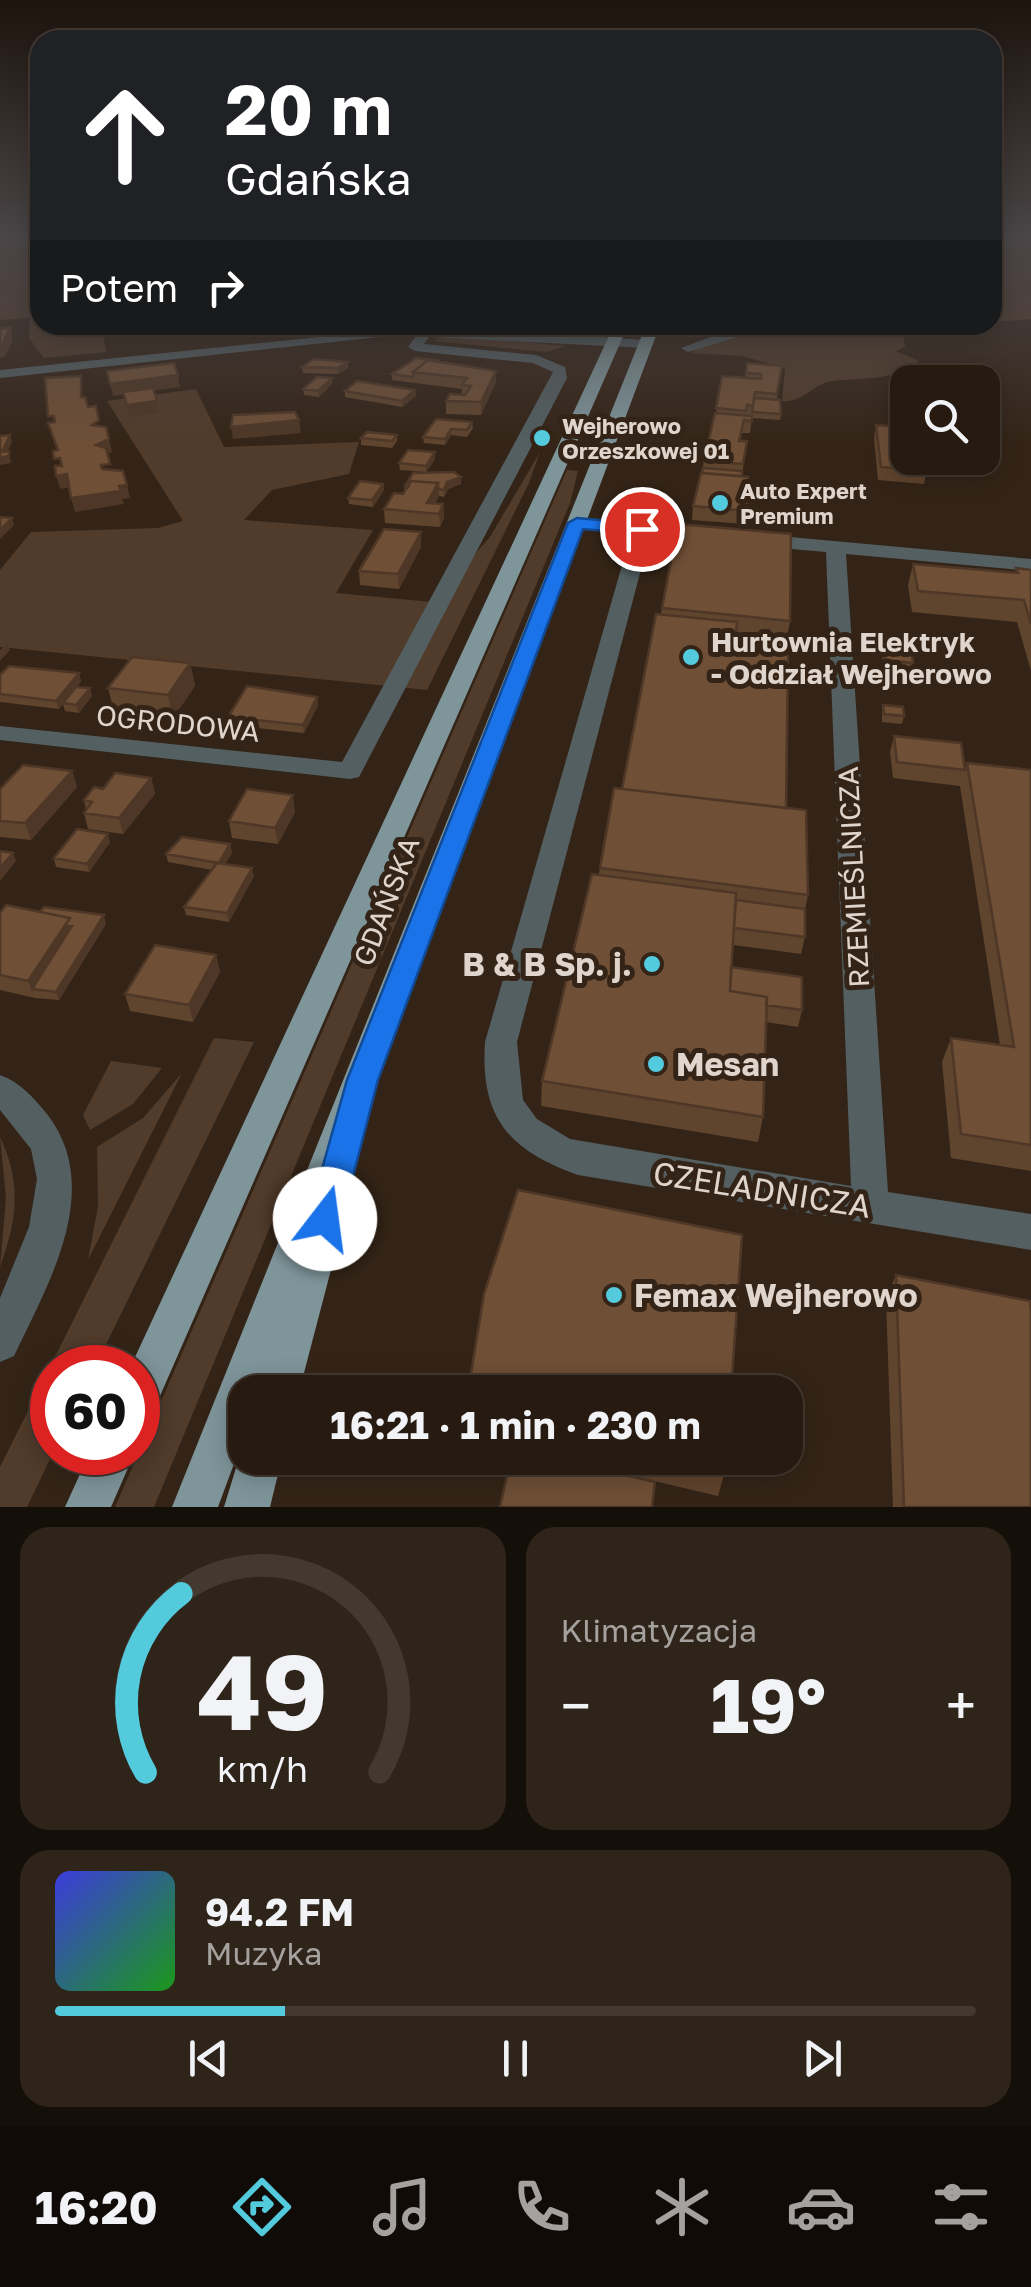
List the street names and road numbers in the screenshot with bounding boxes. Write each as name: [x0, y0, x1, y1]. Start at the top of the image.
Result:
street label: OGRODOWA: [95, 698, 262, 748]
street label: RZEMIEŚLNICZA: [831, 765, 875, 988]
street label: GDAŃSKA: [346, 832, 426, 970]
street label: CZELADNICZA: [651, 1153, 873, 1225]

